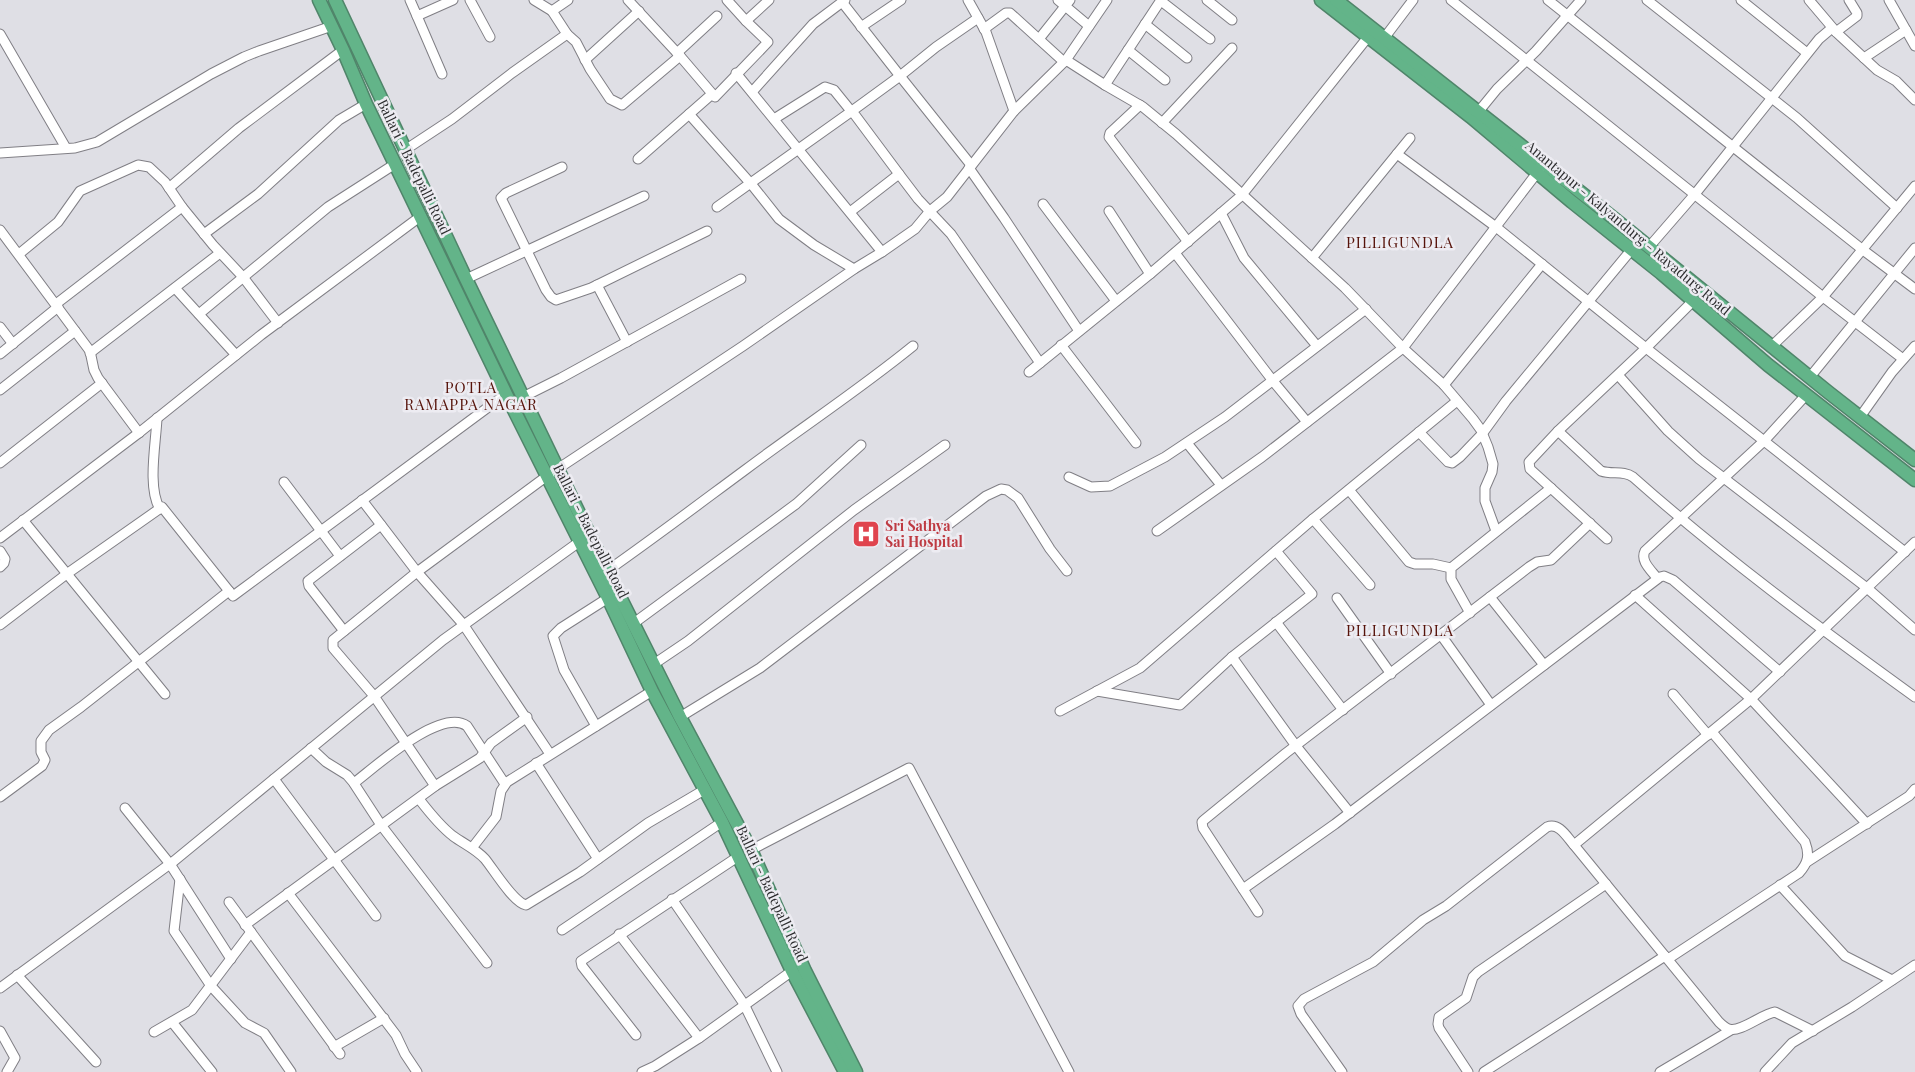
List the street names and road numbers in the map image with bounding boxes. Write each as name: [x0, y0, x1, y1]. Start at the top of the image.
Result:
street label: Ballari - Badepalli Road: [373, 96, 456, 238]
street label: Anantapur - Kalyandurg - Rayadurg Road: [1521, 135, 1735, 319]
street label: Ballari - Badepalli Road: [549, 460, 634, 601]
street label: Ballari - Badepalli Road: [732, 823, 812, 965]

